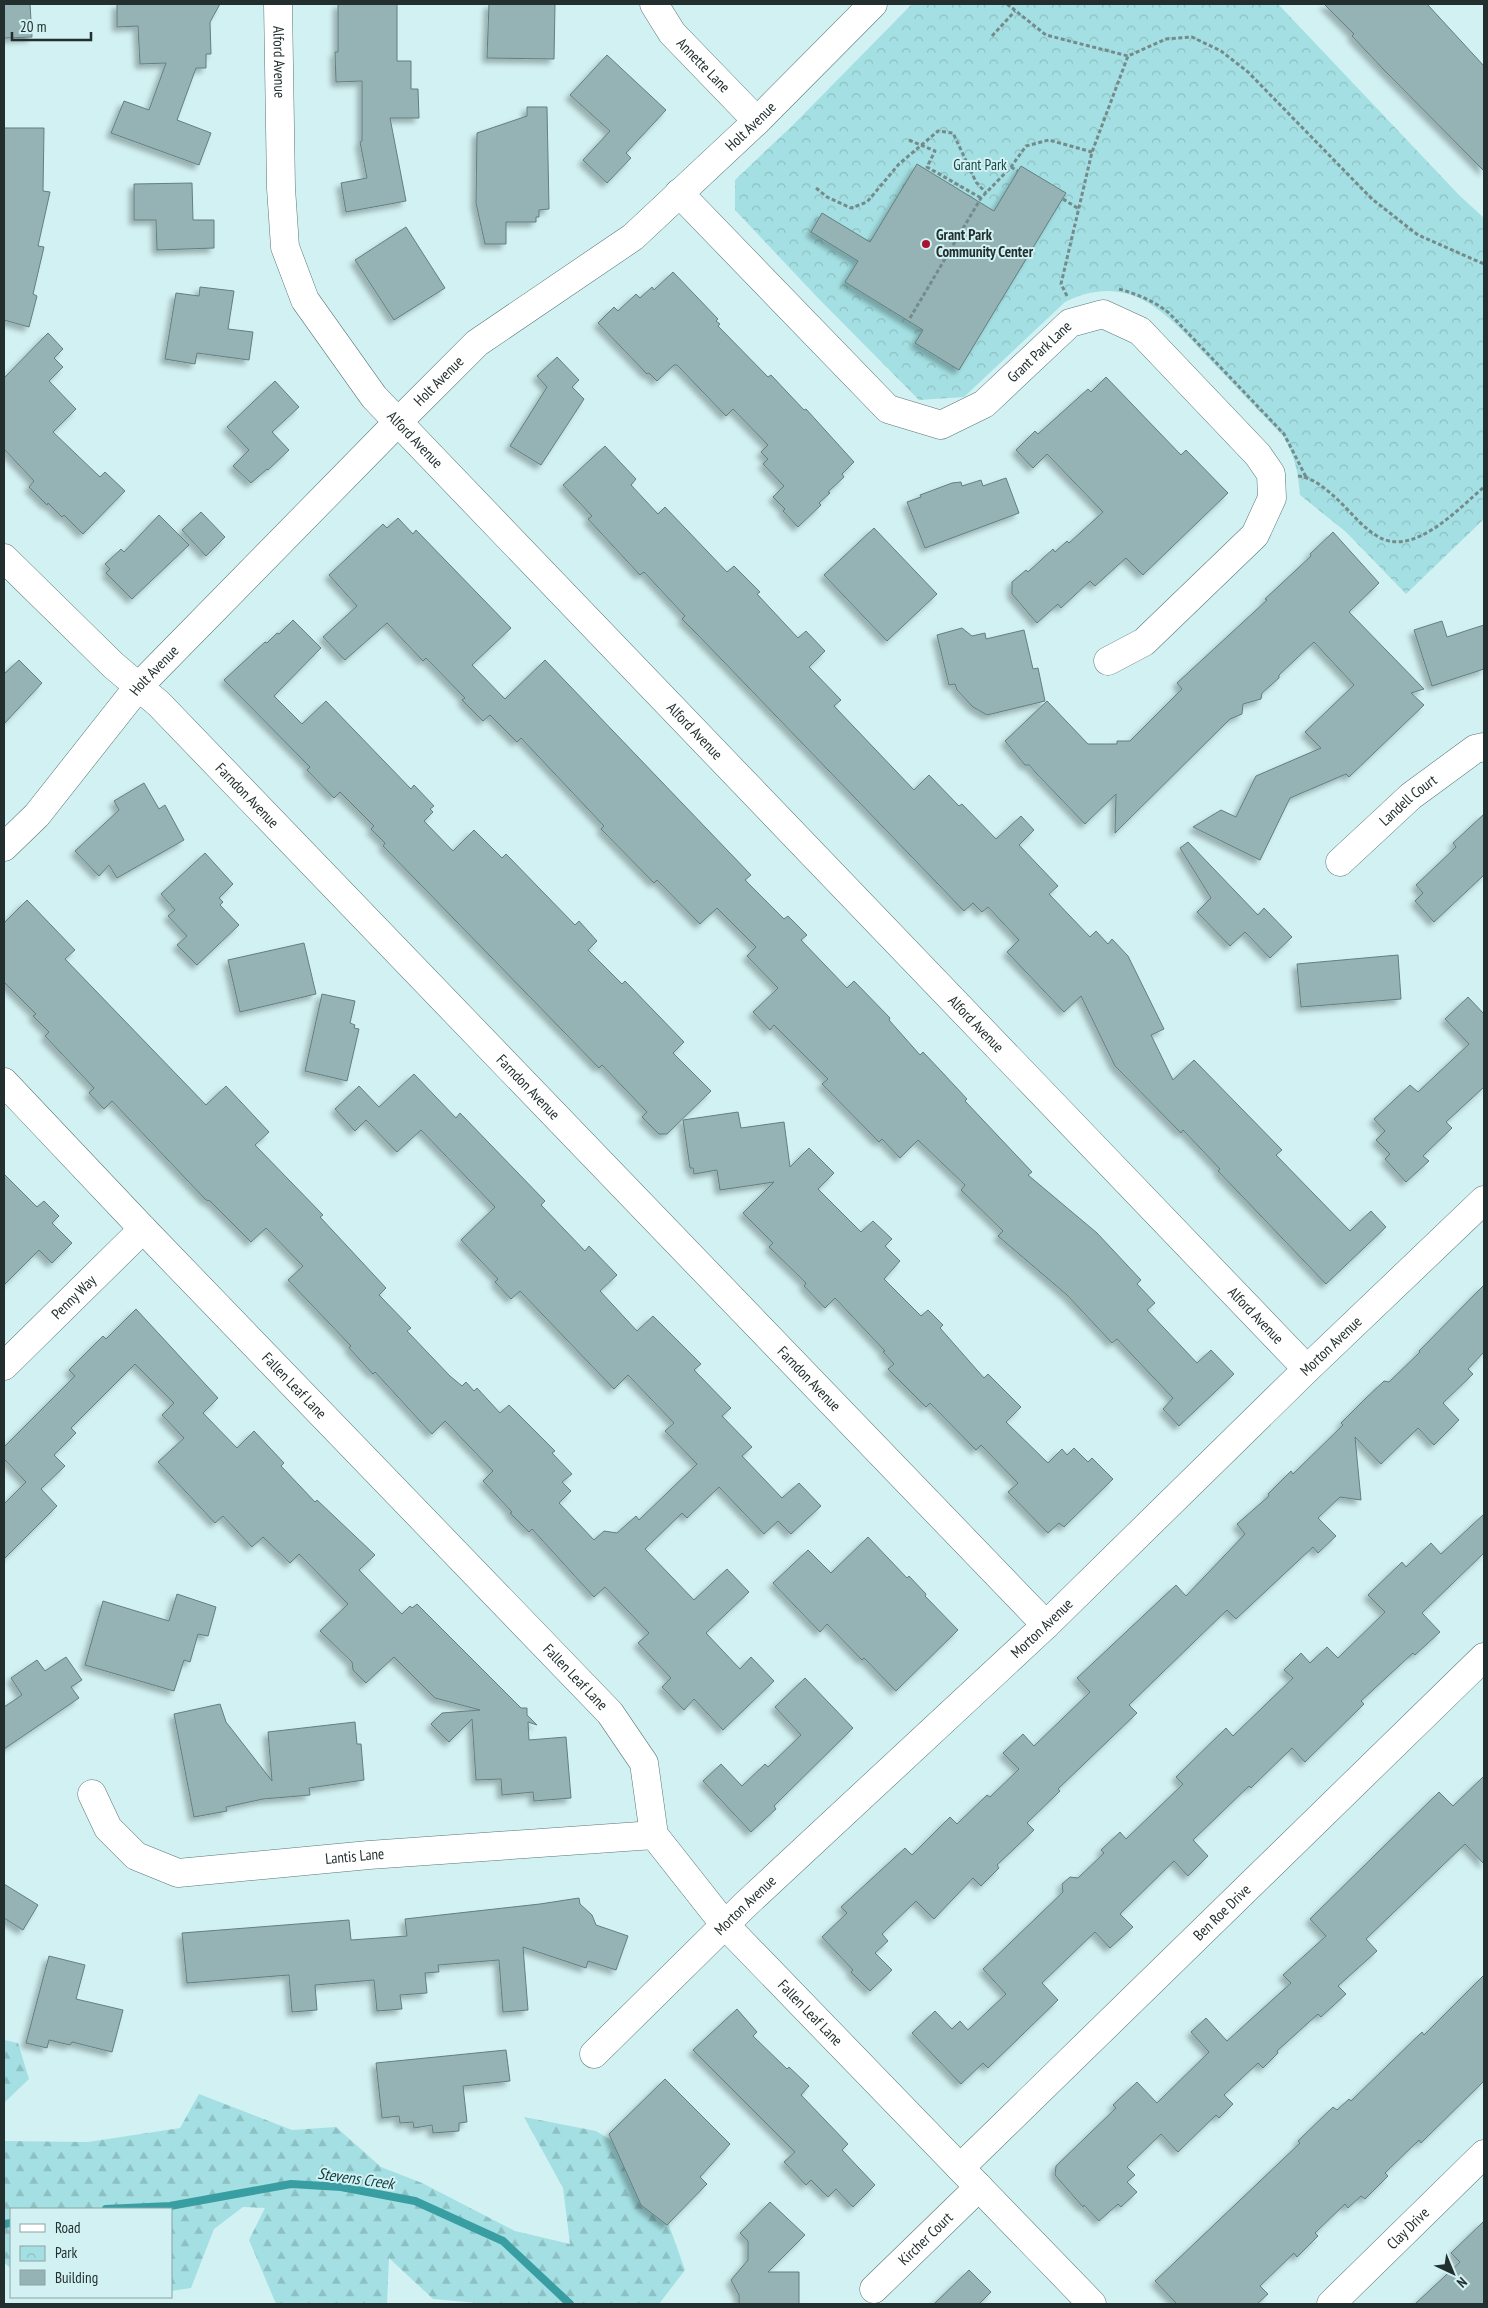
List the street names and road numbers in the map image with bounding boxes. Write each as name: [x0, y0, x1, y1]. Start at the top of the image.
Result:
street label: Alford Avenue: [269, 26, 290, 98]
street label: Annette Lane: [673, 34, 734, 96]
street label: Holt Avenue: [721, 98, 780, 155]
street label: Grant Park Lane: [1003, 317, 1075, 386]
street label: Holt Avenue: [410, 352, 467, 410]
street label: Alford Avenue: [383, 407, 447, 472]
street label: Holt Avenue: [125, 641, 183, 699]
street label: Alford Avenue: [663, 698, 727, 763]
street label: Farndon Avenue: [212, 759, 283, 832]
street label: Landell Court: [1375, 770, 1440, 830]
street label: Alford Avenue: [944, 991, 1008, 1056]
street label: Farndon Avenue: [493, 1050, 564, 1123]
street label: Penny Way: [47, 1270, 100, 1323]
street label: Alford Avenue: [1224, 1283, 1288, 1348]
street label: Morton Avenue: [1296, 1312, 1366, 1380]
street label: Farndon Avenue: [774, 1342, 845, 1415]
street label: Fallen Leaf Lane: [258, 1348, 331, 1422]
street label: Morton Avenue: [1007, 1594, 1077, 1662]
street label: Fallen Leaf Lane: [539, 1640, 612, 1714]
street label: Lantis Lane: [324, 1844, 385, 1868]
street label: Morton Avenue: [710, 1871, 780, 1939]
street label: Ben Roe Drive: [1189, 1880, 1254, 1944]
street label: Fallen Leaf Lane: [774, 1975, 847, 2050]
street label: Clay Drive: [1383, 2203, 1433, 2253]
street label: Kircher Court: [894, 2208, 956, 2269]

